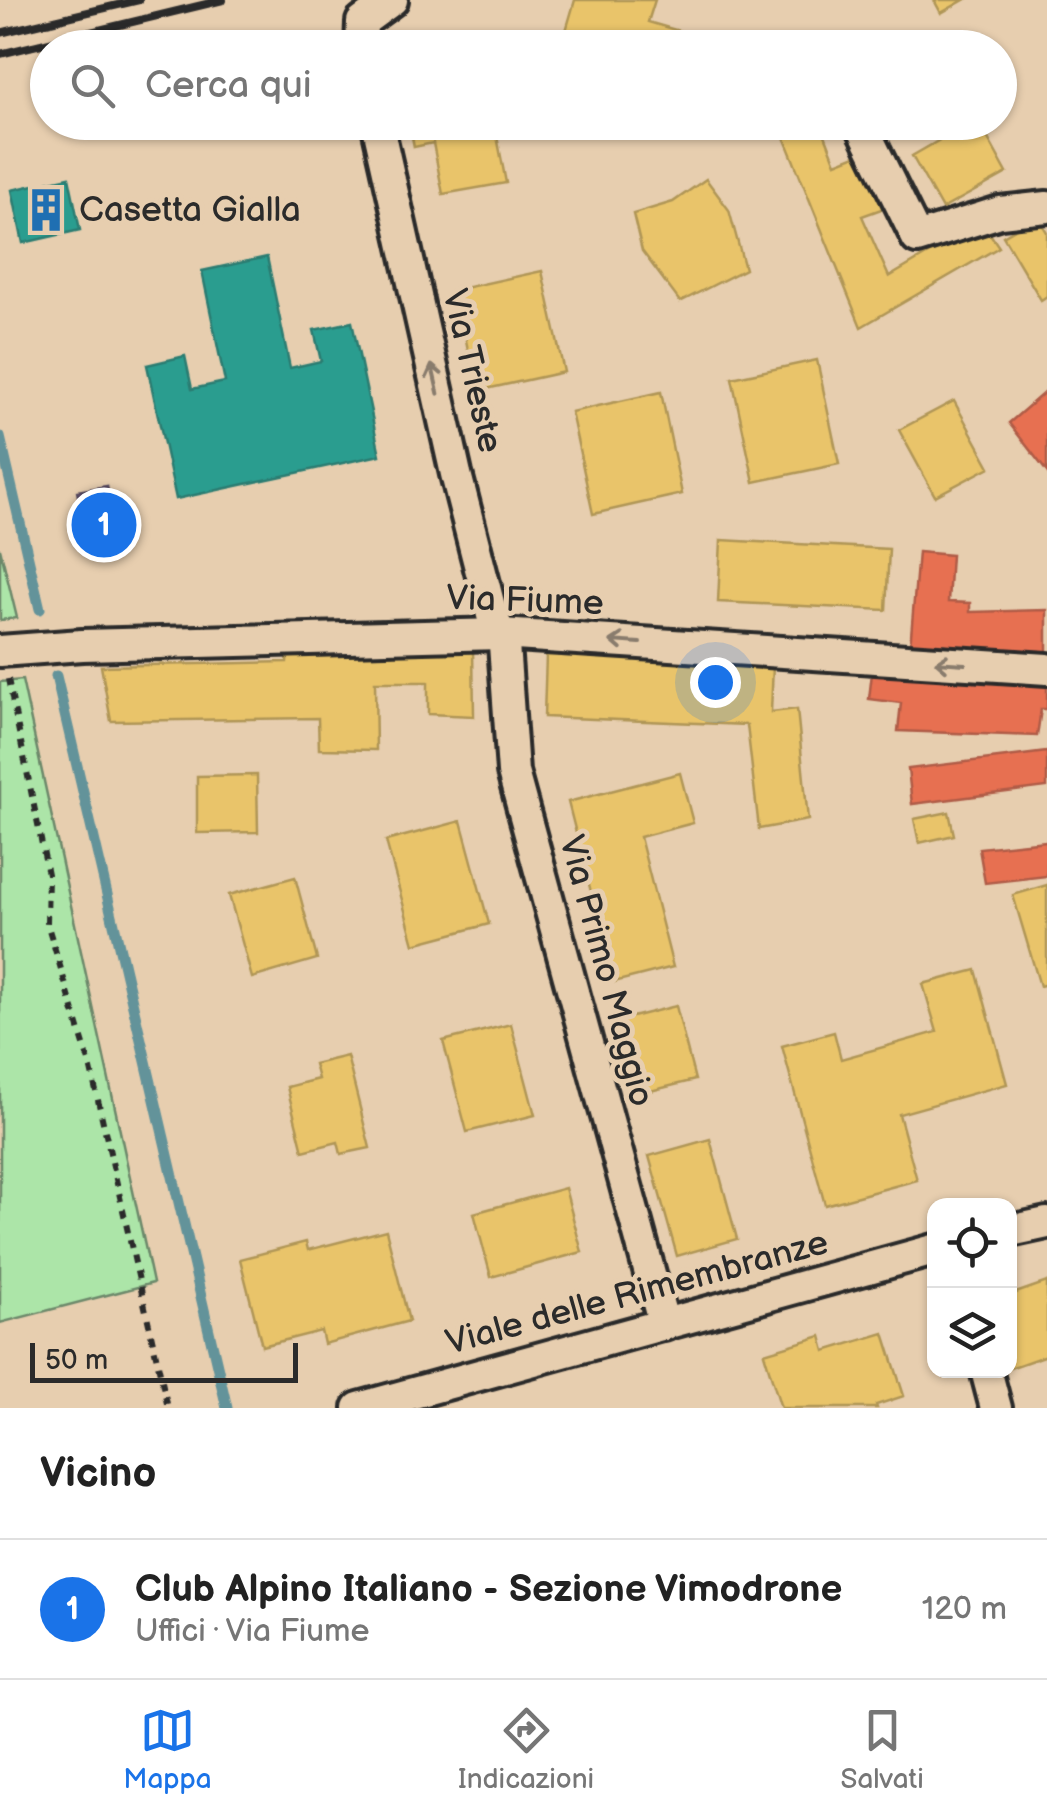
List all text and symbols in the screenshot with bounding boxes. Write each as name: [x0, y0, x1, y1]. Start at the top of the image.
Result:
search box: [30, 30, 1017, 140]
icon: search: [65, 58, 120, 113]
text: Cerca qui: [145, 63, 312, 108]
building icon: Casetta Gialla: [22, 186, 70, 234]
place label: Casetta Gialla: [79, 189, 301, 232]
street label: Via Trieste: [432, 285, 512, 457]
one-way arrow: [425, 364, 443, 396]
pin: 1: [72, 488, 136, 562]
street label: Via Fiume: [446, 577, 604, 625]
one-way arrow: [610, 632, 642, 651]
one-way arrow: [934, 653, 966, 672]
your location: [690, 657, 741, 708]
street label: Via Primo Maggio: [549, 831, 663, 1111]
map controls: [927, 1198, 1017, 1378]
button: locate: [927, 1198, 1017, 1288]
street label: Viale delle Rimembranze: [441, 1221, 833, 1365]
button: layers: [927, 1288, 1017, 1378]
scale bar: [30, 1338, 298, 1382]
text: 50 m: [45, 1344, 108, 1377]
text: Vicino: [40, 1448, 156, 1499]
text: Club Alpino Italiano - Sezione Vimodrone: [135, 1567, 842, 1612]
text: 1: [66, 1590, 79, 1629]
text: 120 m: [922, 1590, 1007, 1629]
text: Uffici · Via Fiume: [135, 1612, 369, 1651]
tab: Mappa: [123, 1703, 212, 1796]
tab: Indicazioni: [458, 1703, 594, 1796]
tab: Salvati: [841, 1703, 924, 1796]

